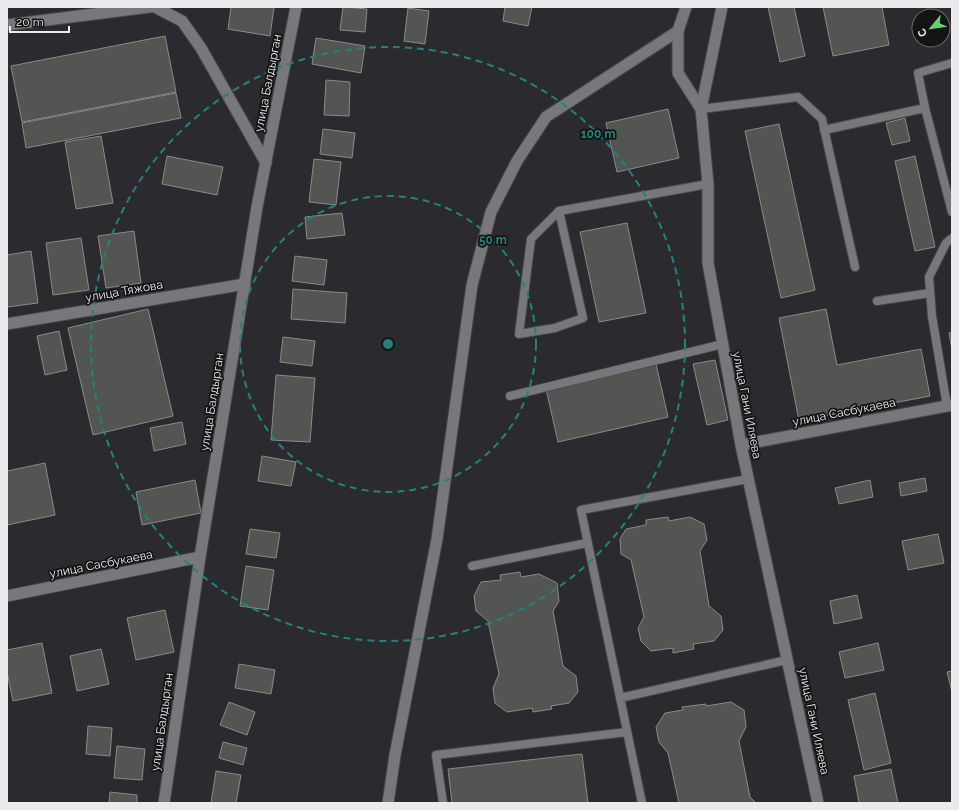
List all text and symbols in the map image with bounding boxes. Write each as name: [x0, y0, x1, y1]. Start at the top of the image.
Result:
scale bar: [10, 8, 69, 34]
north arrow: [911, 8, 951, 48]
text: 20 m: [16, 15, 44, 29]
text: С: [915, 26, 930, 39]
street label: улица Балдырган: [252, 33, 284, 133]
text: 100 m: [581, 127, 615, 141]
text: 50 m: [479, 233, 507, 247]
street label: улица Тяжова: [84, 277, 164, 305]
centre of rings: [381, 337, 395, 351]
street label: улица Гани Иляева: [730, 350, 764, 460]
street label: улица Балдырган: [197, 352, 227, 452]
street label: улица Сасбукаева: [791, 395, 897, 429]
street label: улица Сасбукаева: [48, 547, 154, 581]
street label: улица Гани Иляева: [796, 666, 832, 776]
street label: улица Балдырган: [148, 672, 176, 772]

